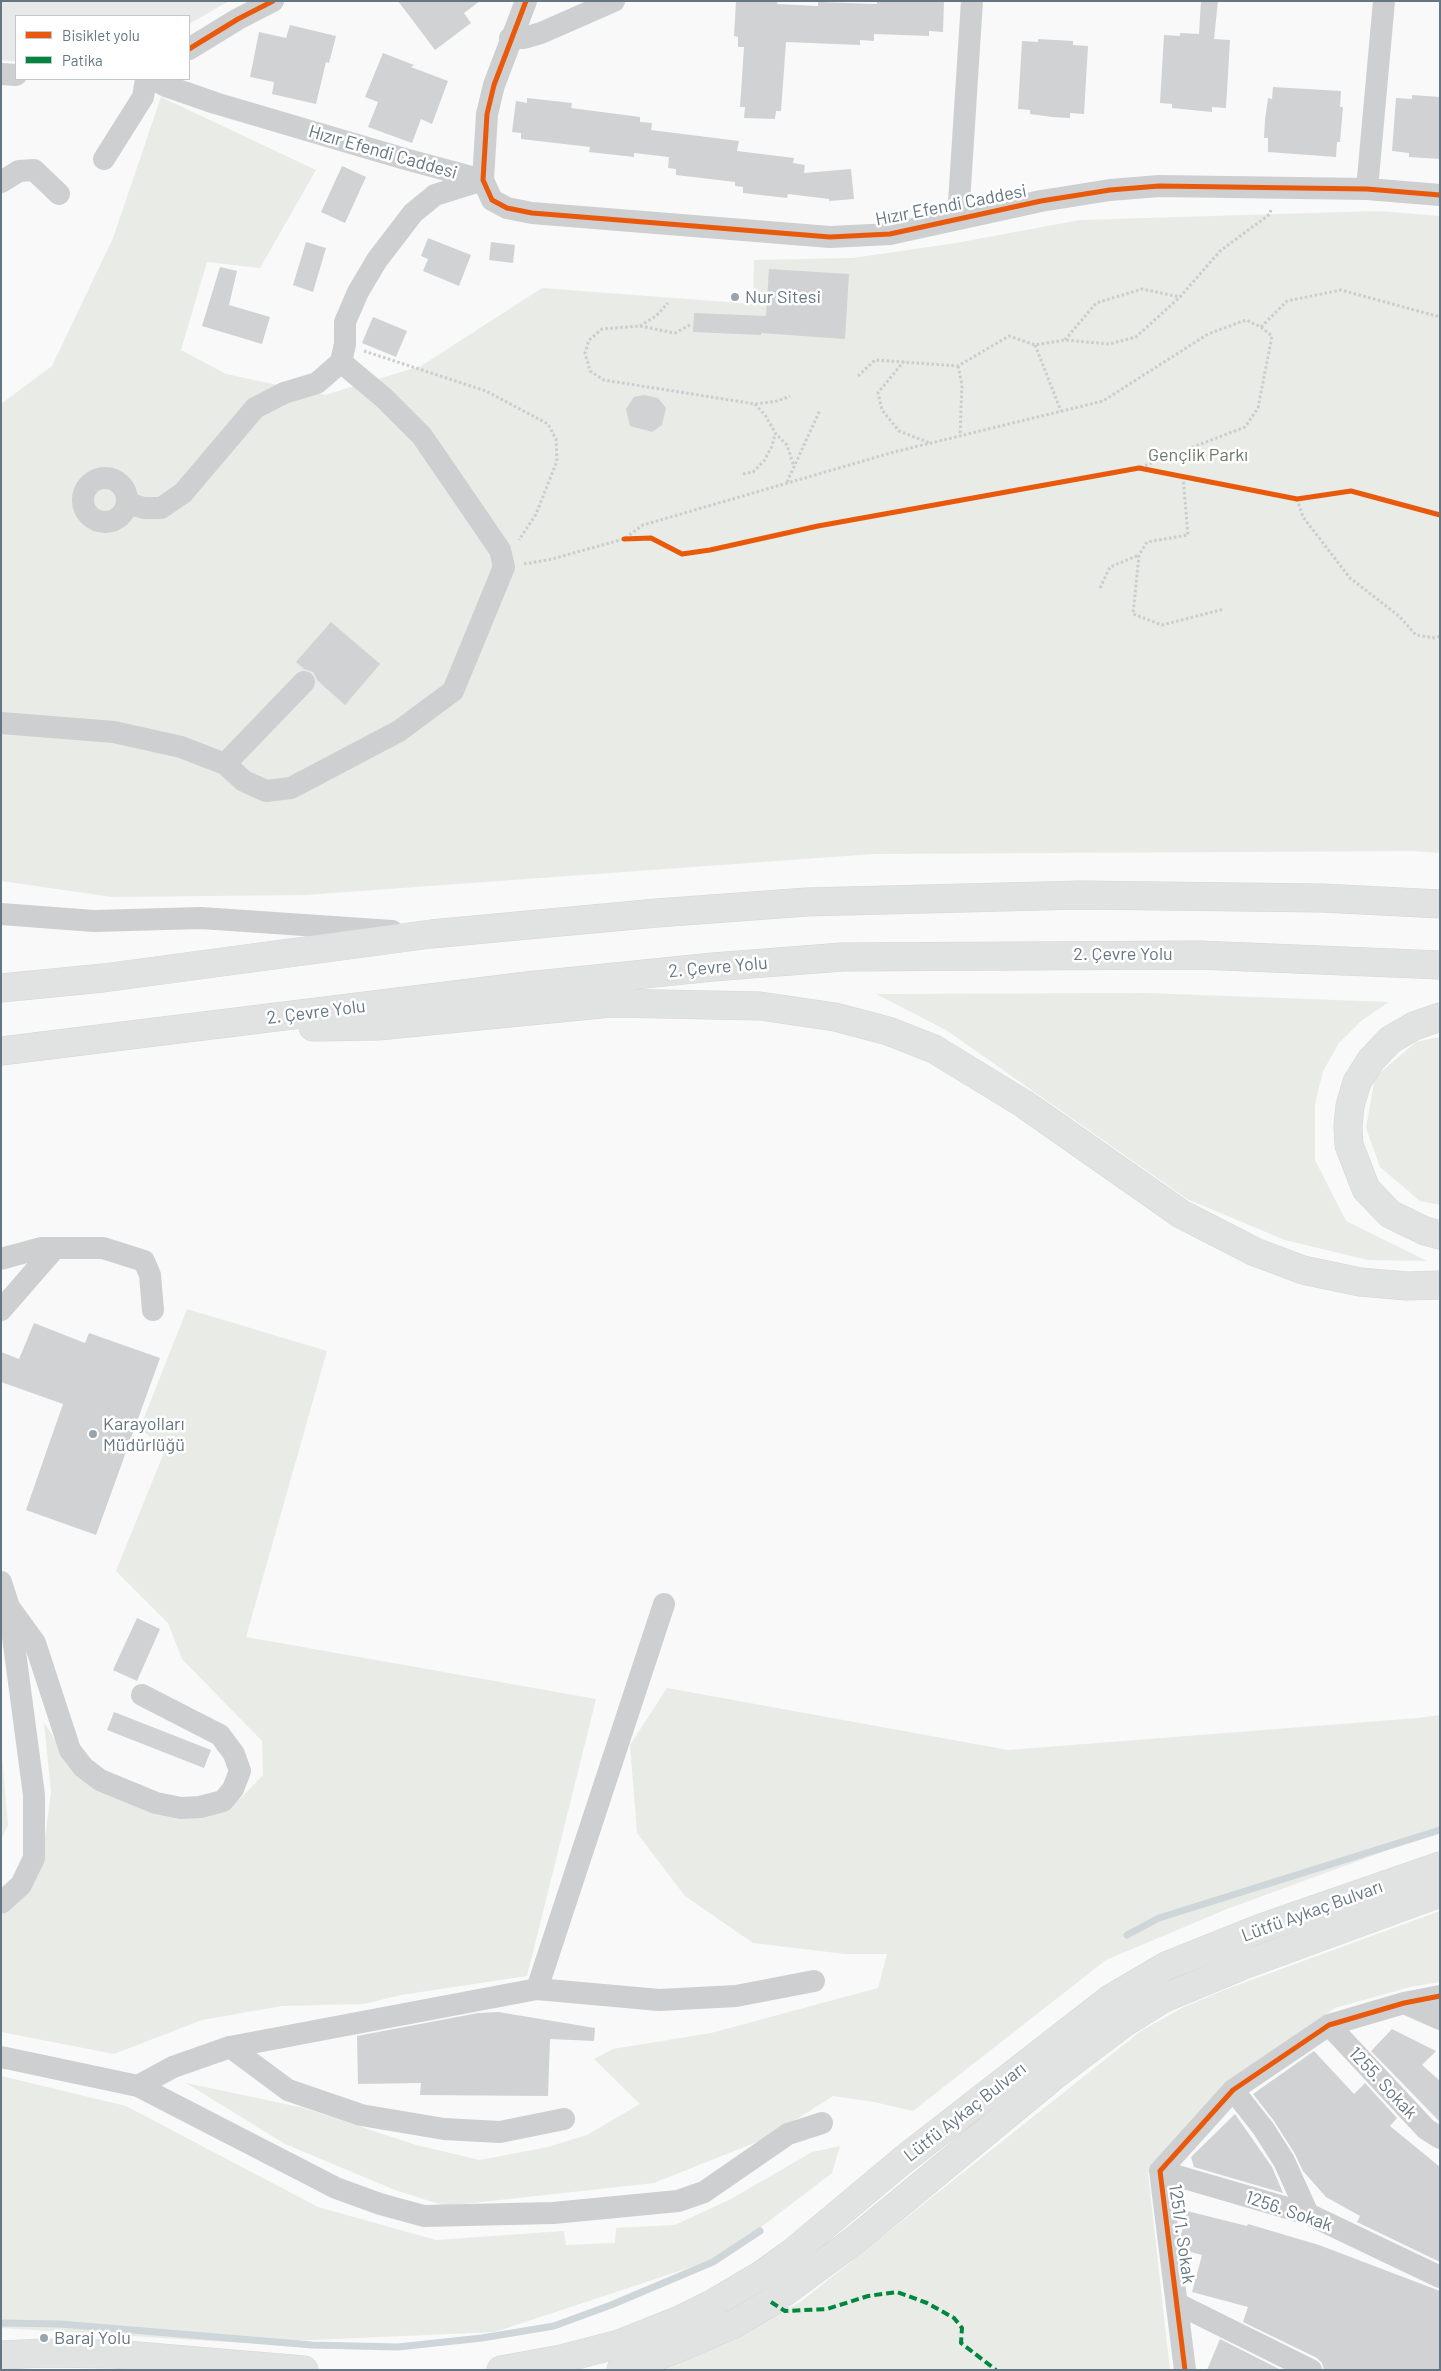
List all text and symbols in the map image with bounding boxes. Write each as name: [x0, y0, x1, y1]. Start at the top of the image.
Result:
legend: [15, 15, 190, 80]
text: Bisiklet yolu: [62, 26, 140, 44]
text: Patika: [62, 51, 103, 69]
street label: Hızır Efendi Caddesi: [306, 120, 460, 184]
street label: Hızır Efendi Caddesi: [874, 180, 1028, 230]
place label: Nur Sitesi: [745, 286, 821, 308]
marker: Nur Sitesi: [729, 291, 741, 303]
park label: Gençlik Parkı: [1148, 444, 1248, 466]
street label: 2. Çevre Yolu: [1073, 943, 1173, 965]
street label: 2. Çevre Yolu: [668, 952, 768, 982]
street label: 2. Çevre Yolu: [265, 995, 367, 1029]
place label: Karayolları Müdürlüğü: [103, 1413, 185, 1456]
marker: Karayolları Müdürlüğü: [87, 1428, 99, 1440]
street label: Lütfü Aykaç Bulvarı: [1238, 1875, 1386, 1947]
street label: 1255. Sokak: [1344, 2043, 1422, 2123]
street label: Lütfü Aykaç Bulvarı: [900, 2058, 1030, 2166]
street label: 1251/1. Sokak: [1164, 2183, 1200, 2285]
street label: 1256. Sokak: [1243, 2186, 1335, 2236]
place label: Baraj Yolu: [54, 2327, 131, 2349]
marker: Baraj Yolu: [38, 2332, 50, 2344]

